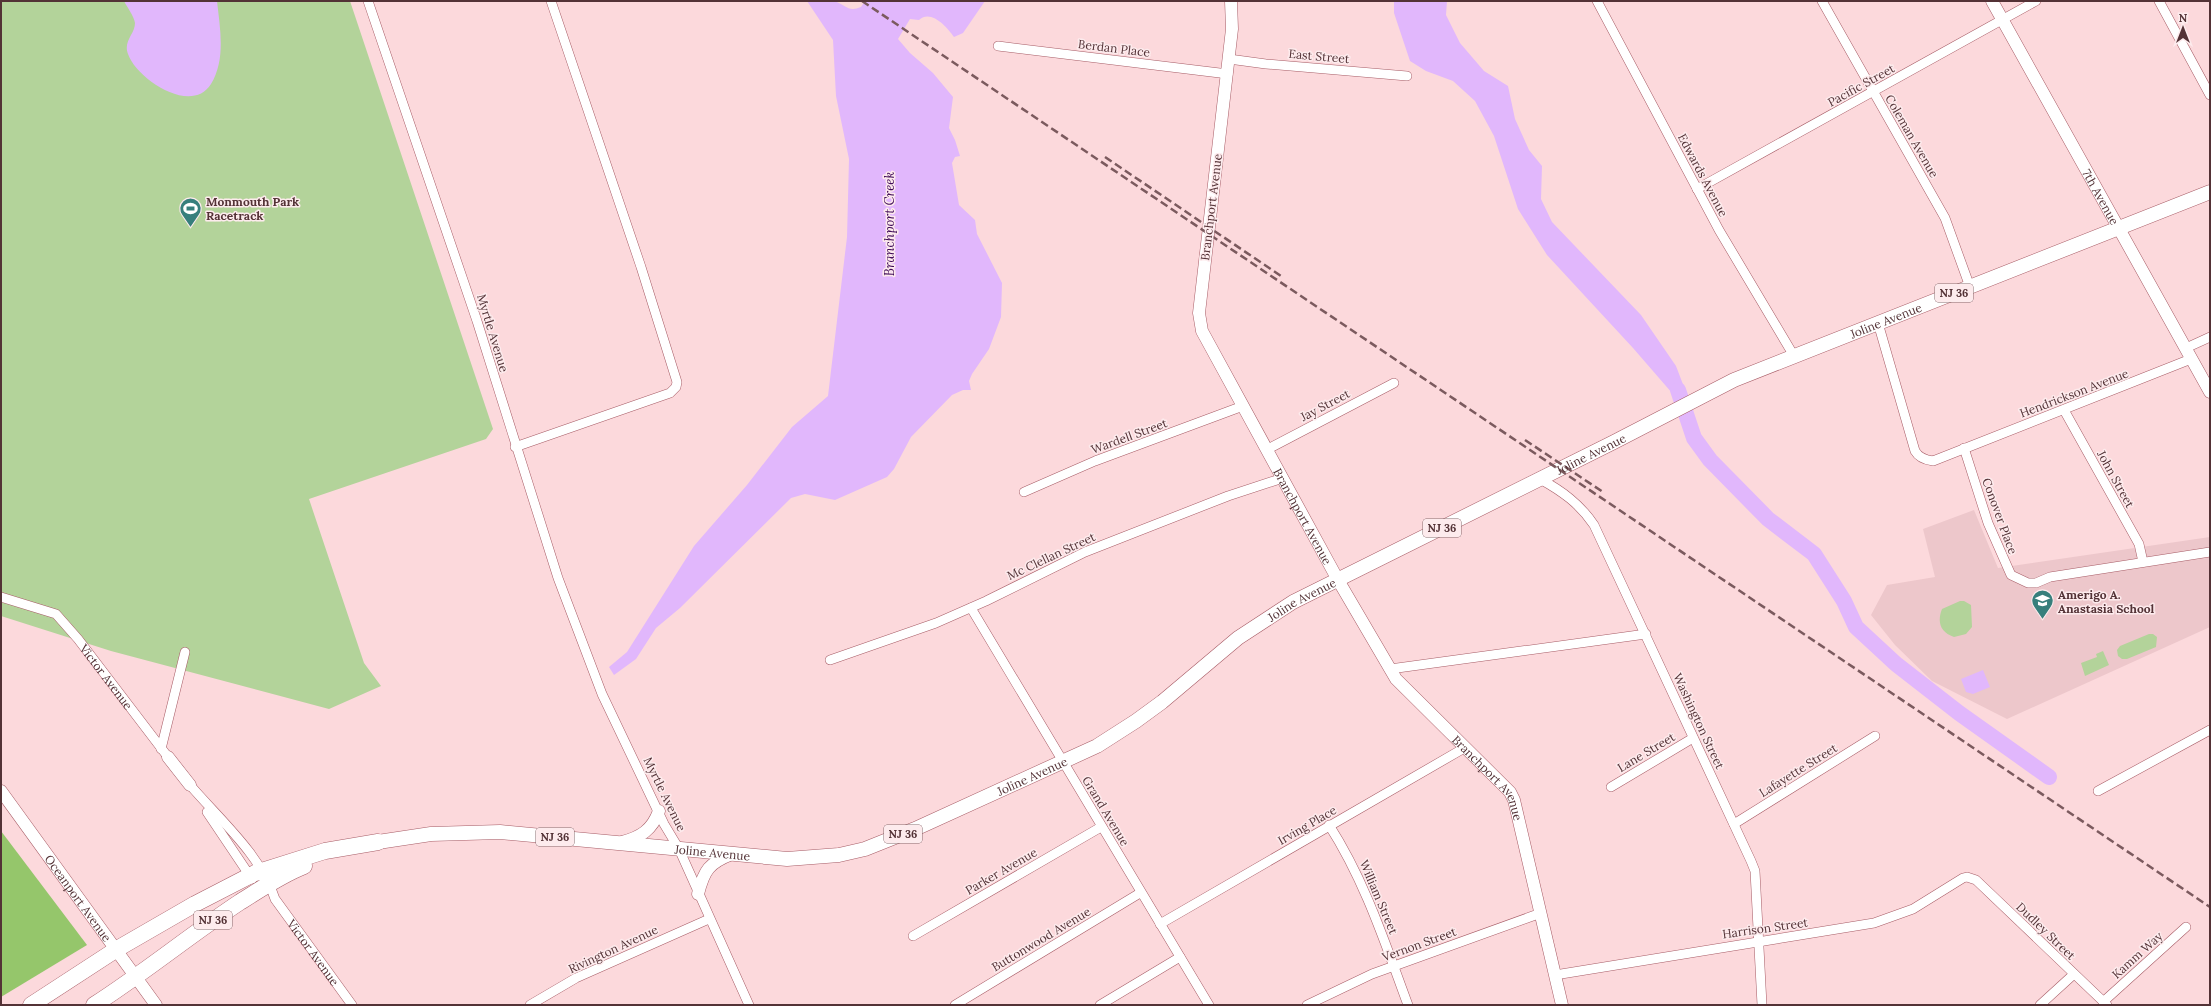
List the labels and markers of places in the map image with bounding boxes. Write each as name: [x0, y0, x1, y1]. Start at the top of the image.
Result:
place label: Monmouth Park Racetrack: [206, 194, 299, 223]
sports icon: Monmouth Park Racetrack: [178, 195, 204, 228]
place label: Amerigo A. Anastasia School: [2058, 587, 2155, 616]
school or university icon: Amerigo A. Anastasia School: [2030, 588, 2056, 621]

